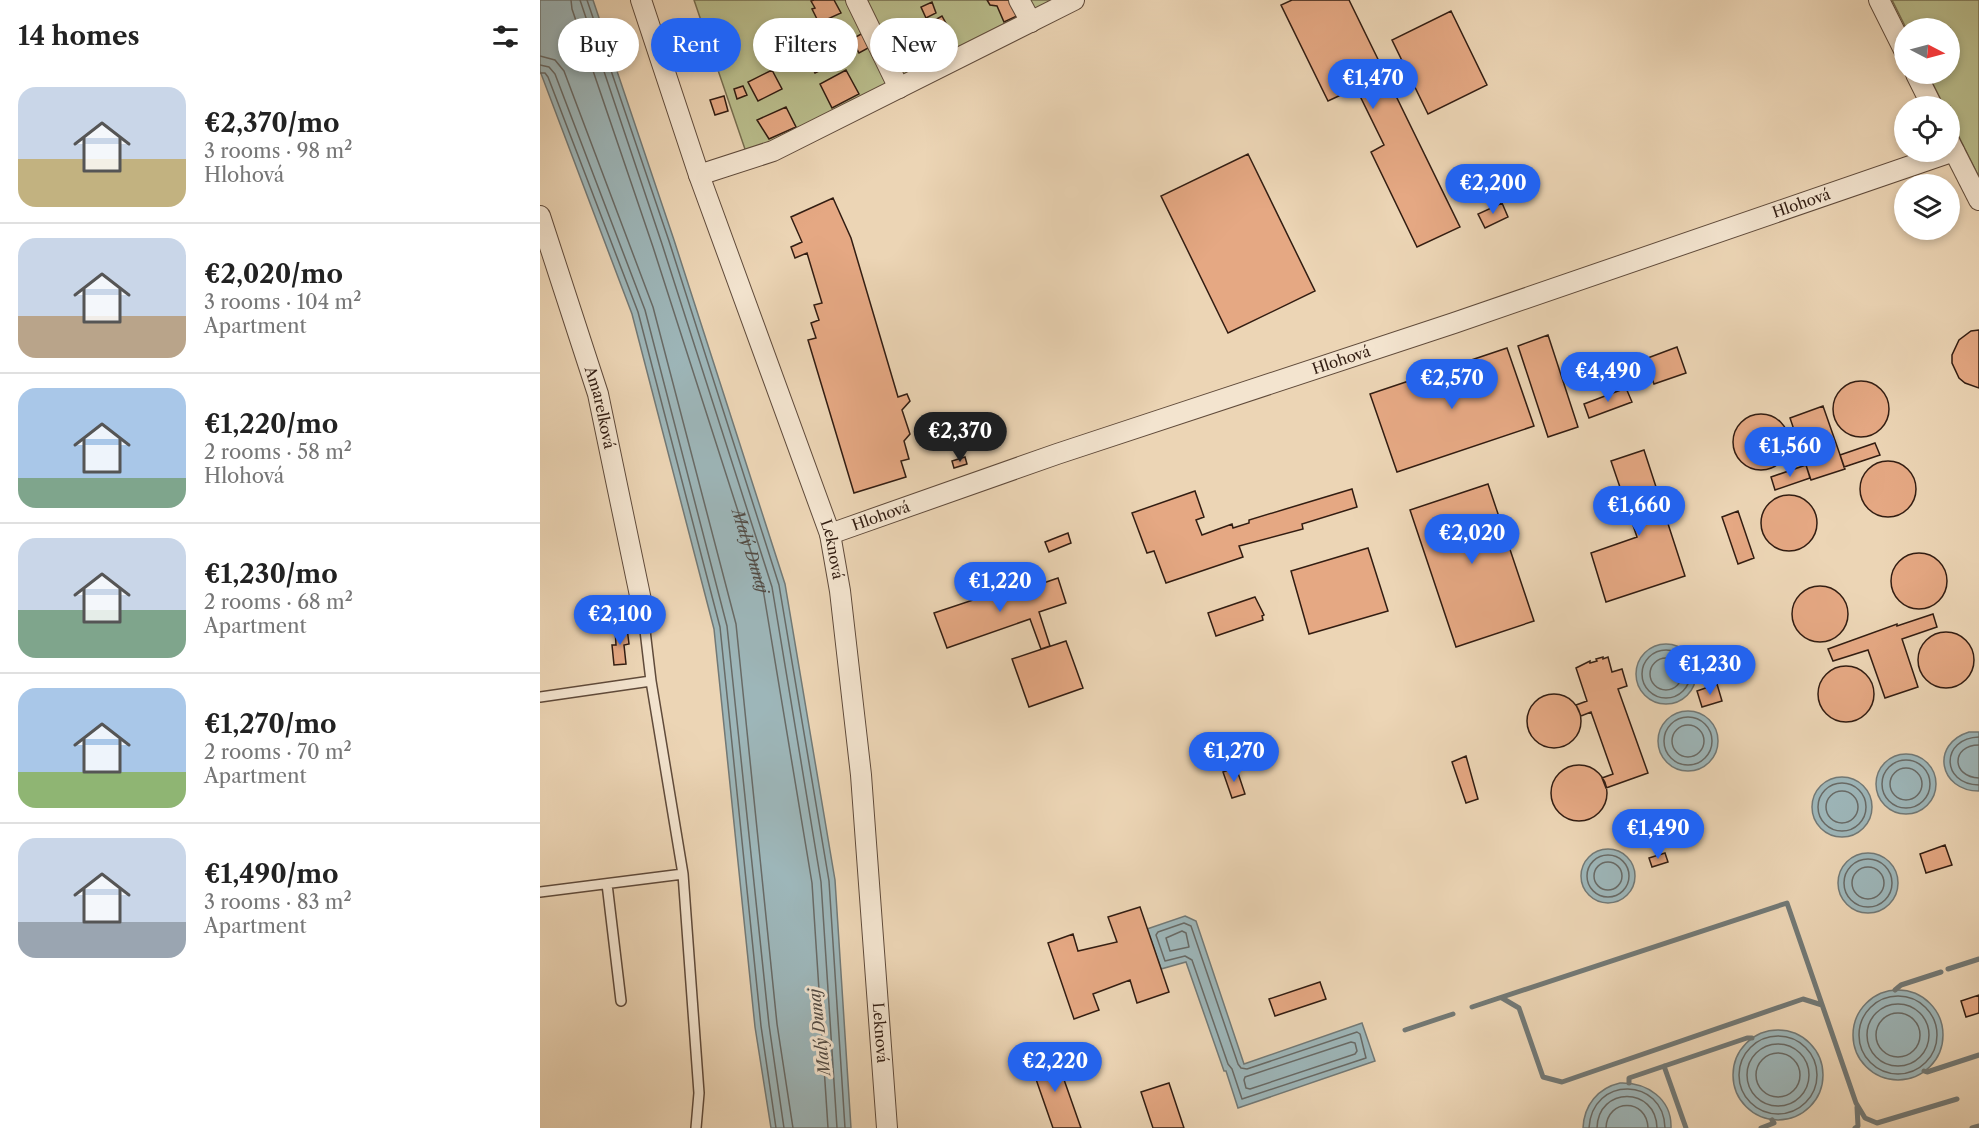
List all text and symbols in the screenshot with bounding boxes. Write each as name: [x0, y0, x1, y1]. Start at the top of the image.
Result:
chip: Buy: [558, 18, 639, 72]
chip: Rent: [651, 18, 741, 72]
chip: Filters: [753, 18, 858, 72]
chip: New: [870, 18, 958, 72]
north arrow: [1894, 18, 1960, 84]
map controls: [1894, 18, 1960, 240]
text: 14 homes: [18, 20, 140, 52]
icon: filters: [489, 20, 522, 53]
pin: €1,470: [1324, 59, 1422, 110]
text: €1,470: [1342, 66, 1404, 90]
button: locate: [1894, 96, 1960, 162]
text: €2,370/mo: [204, 107, 340, 139]
icon: home: [66, 111, 138, 183]
text: 3 rooms · 98 m²: [204, 139, 352, 163]
text: Hlohová: [204, 163, 284, 187]
pin: €2,200: [1444, 164, 1542, 215]
text: €2,200: [1459, 171, 1527, 195]
button: layers: [1894, 174, 1960, 240]
street label: Hlohová: [1770, 184, 1833, 222]
text: €2,020/mo: [204, 258, 343, 290]
icon: home: [66, 262, 138, 334]
text: 3 rooms · 104 m²: [204, 290, 361, 314]
text: Apartment: [204, 314, 307, 338]
street label: Hlohová: [1309, 341, 1373, 378]
pin: €4,490: [1559, 352, 1657, 403]
pin: €2,570: [1403, 359, 1501, 410]
text: €4,490: [1575, 359, 1641, 383]
street label: Amarelková: [580, 363, 619, 451]
text: €2,570: [1420, 366, 1484, 390]
text: €1,220/mo: [204, 408, 338, 440]
icon: home: [66, 412, 138, 484]
pin: €2,370: [911, 412, 1009, 463]
text: €2,370: [928, 419, 992, 443]
pin: €1,560: [1741, 427, 1839, 478]
text: €1,560: [1759, 434, 1821, 458]
text: 2 rooms · 58 m²: [204, 440, 352, 464]
text: Hlohová: [204, 464, 284, 488]
pin: €1,660: [1590, 486, 1688, 537]
text: €1,660: [1607, 493, 1671, 517]
street label: Hlohová: [849, 497, 912, 535]
water label: Malý Dunaj: [727, 504, 774, 596]
pin: €2,020: [1423, 514, 1521, 565]
street label: Leknová: [816, 517, 848, 581]
text: €2,020: [1438, 521, 1506, 545]
text: €1,230/mo: [204, 558, 338, 590]
icon: home: [66, 562, 138, 634]
pin: €1,220: [951, 562, 1049, 613]
text: €1,220: [968, 569, 1032, 593]
text: 2 rooms · 68 m²: [204, 590, 353, 614]
pin: €2,100: [571, 595, 669, 646]
text: €2,100: [588, 602, 652, 626]
text: Apartment: [204, 614, 307, 638]
pin: €1,230: [1661, 645, 1759, 696]
text: €1,230: [1678, 652, 1742, 676]
text: €1,270/mo: [204, 708, 337, 740]
icon: home: [66, 712, 138, 784]
pin: €1,270: [1185, 732, 1283, 783]
text: €1,270: [1203, 739, 1265, 763]
text: 2 rooms · 70 m²: [204, 740, 352, 764]
text: Apartment: [204, 764, 307, 788]
pin: €1,490: [1609, 809, 1707, 860]
text: €1,490: [1626, 816, 1690, 840]
text: €1,490/mo: [204, 858, 339, 890]
icon: home: [66, 862, 138, 934]
text: 3 rooms · 83 m²: [204, 890, 352, 914]
text: Apartment: [204, 914, 307, 938]
water label: Malý Dunaj: [804, 986, 835, 1079]
street label: Leknová: [869, 1002, 892, 1064]
pin: €2,220: [1006, 1042, 1104, 1093]
text: €2,220: [1022, 1049, 1088, 1073]

